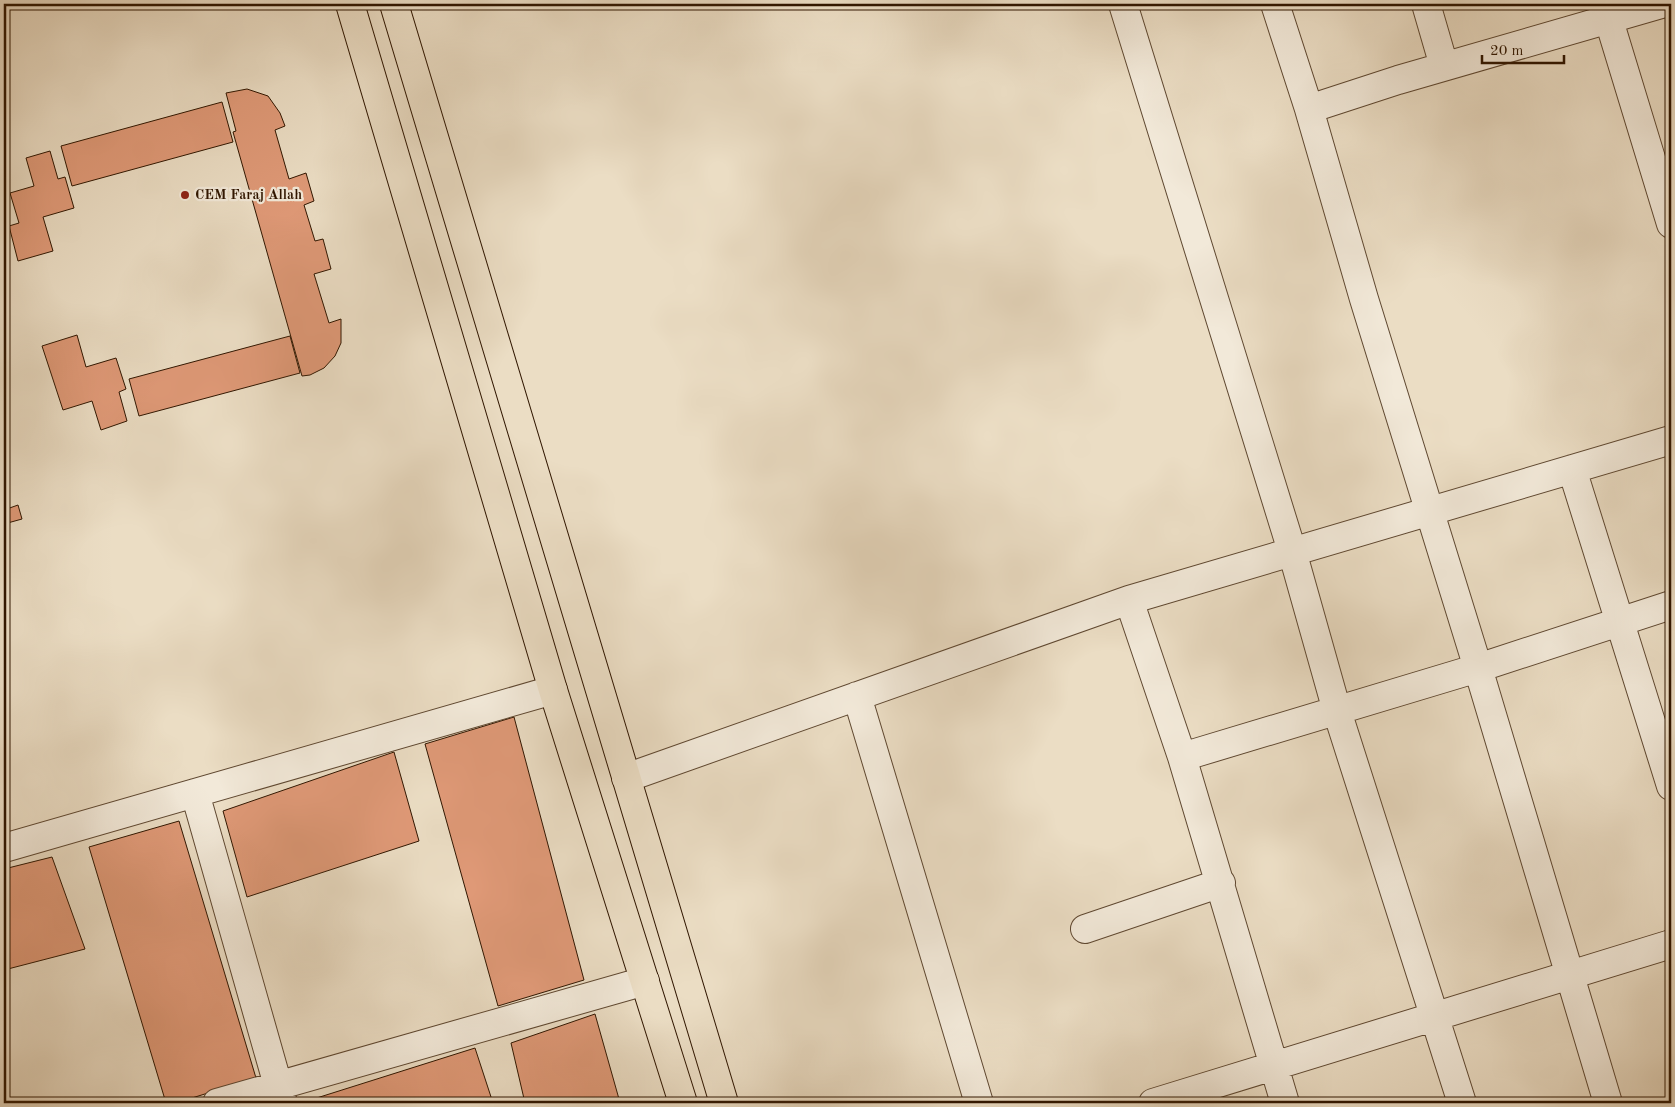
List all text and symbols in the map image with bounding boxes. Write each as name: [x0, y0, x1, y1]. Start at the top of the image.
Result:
scale bar: [1482, 32, 1565, 64]
text: 20 m: [1490, 44, 1524, 59]
place label: CEM Faraj Allah: [195, 188, 302, 202]
marker: CEM Faraj Allah: [179, 189, 191, 201]

